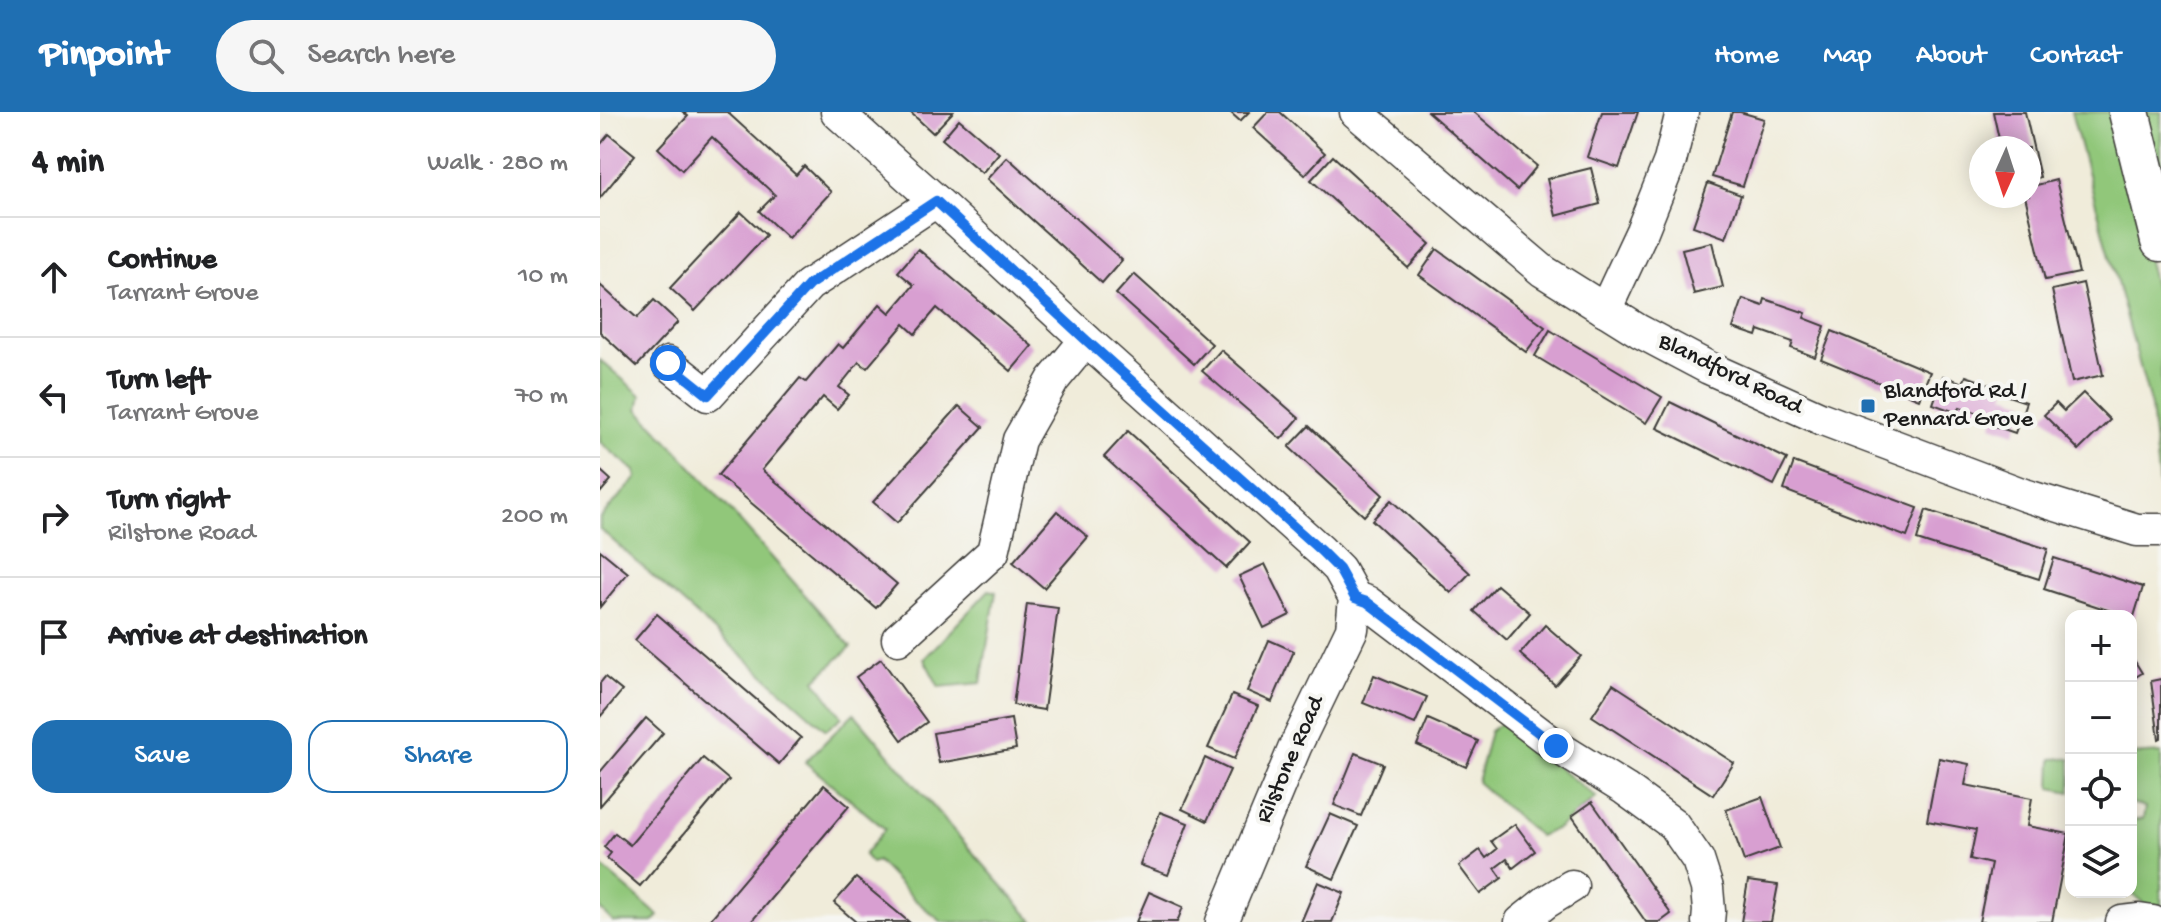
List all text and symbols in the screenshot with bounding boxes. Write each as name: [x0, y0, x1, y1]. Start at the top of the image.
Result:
search box: [216, 20, 776, 92]
text: Pinpoint: [40, 34, 168, 78]
icon: search: [244, 34, 288, 78]
text: Search here: [308, 39, 455, 74]
text: Home: [1714, 40, 1779, 73]
text: Map: [1823, 40, 1872, 73]
text: About: [1916, 40, 1986, 73]
text: Contact: [2030, 40, 2121, 73]
north arrow: [1969, 136, 2041, 208]
text: 4 min: [32, 144, 104, 184]
text: Walk · 280 m: [427, 149, 568, 180]
text: Continue: [108, 244, 217, 279]
icon: ahead: [32, 255, 76, 299]
text: 10 m: [518, 262, 568, 293]
text: Tarrant Grove: [108, 279, 258, 310]
street label: Blandford Road: [1652, 327, 1809, 423]
route start: [650, 345, 686, 381]
text: Turn left: [108, 364, 209, 399]
icon: left: [32, 375, 76, 419]
place label: Blandford Rd / Pennard Grove: [1883, 378, 2034, 435]
text: 70 m: [515, 382, 568, 413]
marker: Blandford Rd / Pennard Grove: [1859, 397, 1877, 415]
text: Tarrant Grove: [108, 399, 258, 430]
text: Turn right: [108, 484, 228, 519]
icon: right: [32, 495, 76, 539]
text: 200 m: [501, 502, 568, 533]
text: Rilstone Road: [108, 519, 255, 550]
map controls: [2065, 610, 2137, 898]
button: +: [2065, 610, 2137, 682]
icon: arrive: [32, 615, 76, 659]
text: Arrive at destination: [108, 620, 368, 655]
button: −: [2065, 682, 2137, 754]
street label: Rilstone Road: [1250, 690, 1333, 828]
button: Save: [32, 720, 292, 793]
button: Share: [308, 720, 568, 793]
route end: [1538, 728, 1574, 764]
button: locate: [2065, 754, 2137, 826]
button: layers: [2065, 826, 2137, 898]

